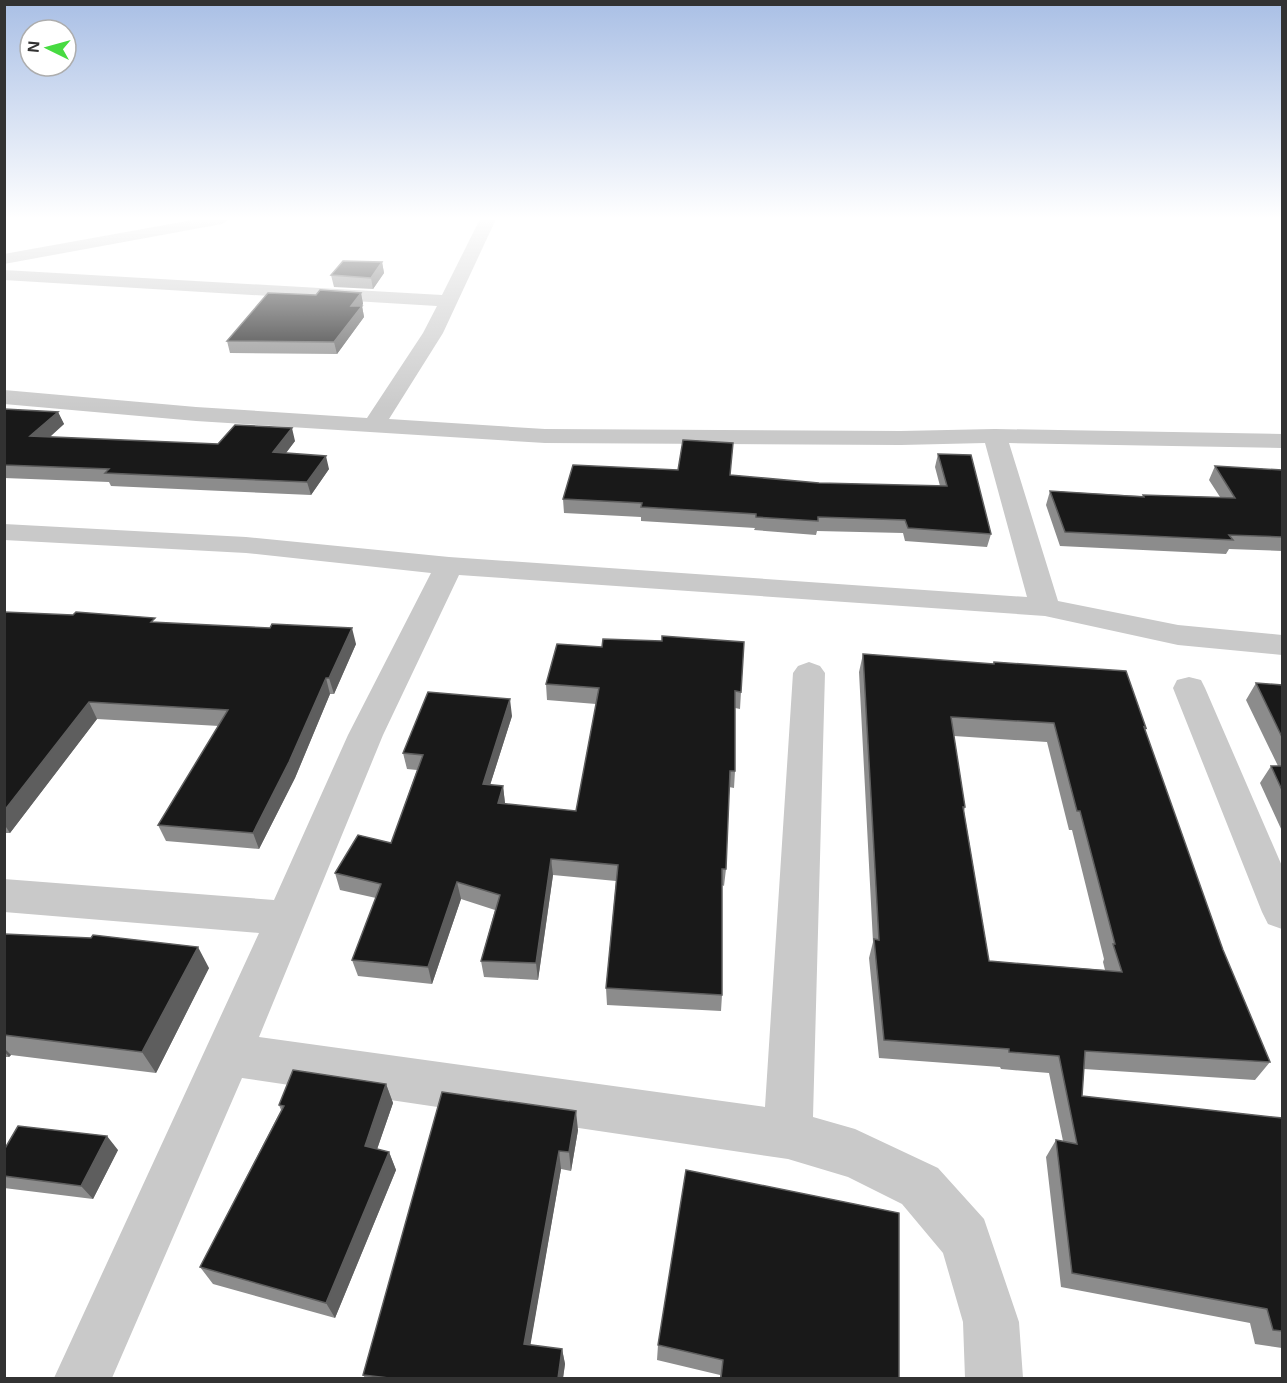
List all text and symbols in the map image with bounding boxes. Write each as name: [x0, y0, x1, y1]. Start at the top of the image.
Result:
north arrow: [18, 18, 78, 78]
text: N: [25, 40, 43, 53]

